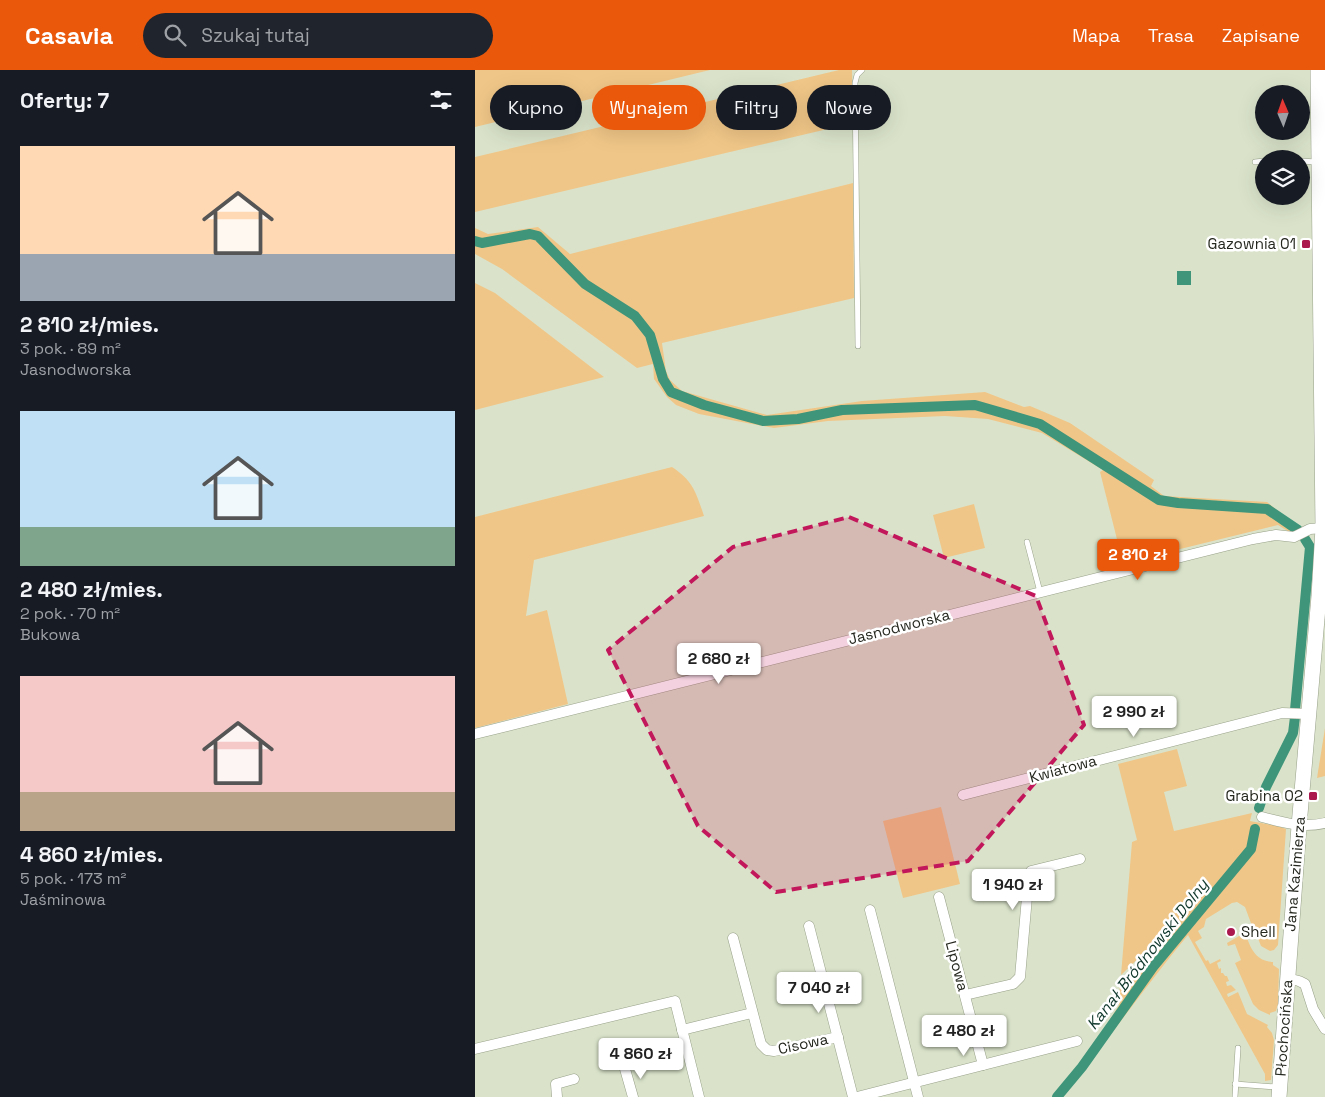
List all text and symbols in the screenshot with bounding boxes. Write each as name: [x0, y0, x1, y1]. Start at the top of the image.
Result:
search box: [143, 13, 493, 58]
text: Casavia: [25, 20, 113, 51]
icon: search: [161, 21, 189, 49]
text: Szukaj tutaj: [201, 23, 310, 48]
text: Mapa: [1072, 24, 1120, 47]
text: Trasa: [1148, 24, 1194, 47]
text: Zapisane: [1222, 24, 1300, 47]
chip: Kupno: [490, 85, 582, 130]
chip: Wynajem: [592, 85, 706, 130]
chip: Filtry: [716, 85, 797, 130]
chip: Nowe: [807, 85, 891, 130]
north arrow: [1255, 85, 1310, 140]
map controls: [1255, 85, 1310, 205]
icon: filters: [427, 86, 455, 114]
text: Oferty: 7: [20, 87, 109, 114]
button: layers: [1255, 150, 1310, 205]
icon: home: [193, 178, 283, 268]
place label: Gazownia 01: [1208, 234, 1296, 253]
marker: Gazownia 01: [1300, 238, 1312, 250]
text: 2 810 zł/mies.: [20, 311, 159, 338]
text: 3 pok. · 89 m²: [20, 338, 121, 359]
text: Jasnodworska: [20, 359, 131, 380]
icon: home: [193, 443, 283, 533]
pin: 2 810 zł: [1086, 538, 1190, 581]
text: 2 810 zł: [1108, 544, 1168, 565]
text: 2 480 zł/mies.: [20, 576, 163, 603]
text: 2 pok. · 70 m²: [20, 603, 120, 624]
street label: Jasnodworska: [846, 605, 952, 648]
text: Bukowa: [20, 624, 80, 645]
pin: 2 680 zł: [667, 642, 771, 685]
text: 2 680 zł: [688, 648, 750, 669]
pin: 2 990 zł: [1082, 696, 1186, 738]
text: 2 990 zł: [1103, 701, 1165, 722]
icon: home: [193, 708, 283, 798]
street label: Kwiatowa: [1027, 750, 1099, 787]
place label: Grabina 02: [1225, 786, 1303, 805]
marker: Grabina 02: [1307, 790, 1319, 802]
street label: Jana Kazimierza: [1280, 815, 1309, 932]
text: 4 860 zł/mies.: [20, 841, 163, 868]
text: 5 pok. · 173 m²: [20, 868, 126, 889]
pin: 1 940 zł: [961, 868, 1065, 911]
text: 1 940 zł: [983, 874, 1043, 895]
water label: Kanał Bródnowski Dolny: [1082, 874, 1214, 1034]
text: Jaśminowa: [20, 889, 106, 910]
place label: Shell: [1241, 922, 1276, 941]
marker: Shell: [1225, 926, 1237, 938]
street label: Lipowa: [942, 939, 973, 993]
pin: 7 040 zł: [767, 972, 871, 1014]
text: 7 040 zł: [788, 977, 850, 998]
street label: Płochocińska: [1271, 978, 1296, 1077]
pin: 2 480 zł: [912, 1014, 1016, 1057]
text: 2 480 zł: [933, 1020, 995, 1041]
street label: Cisowa: [776, 1029, 830, 1058]
pin: 4 860 zł: [589, 1038, 693, 1080]
text: 4 860 zł: [610, 1043, 672, 1064]

